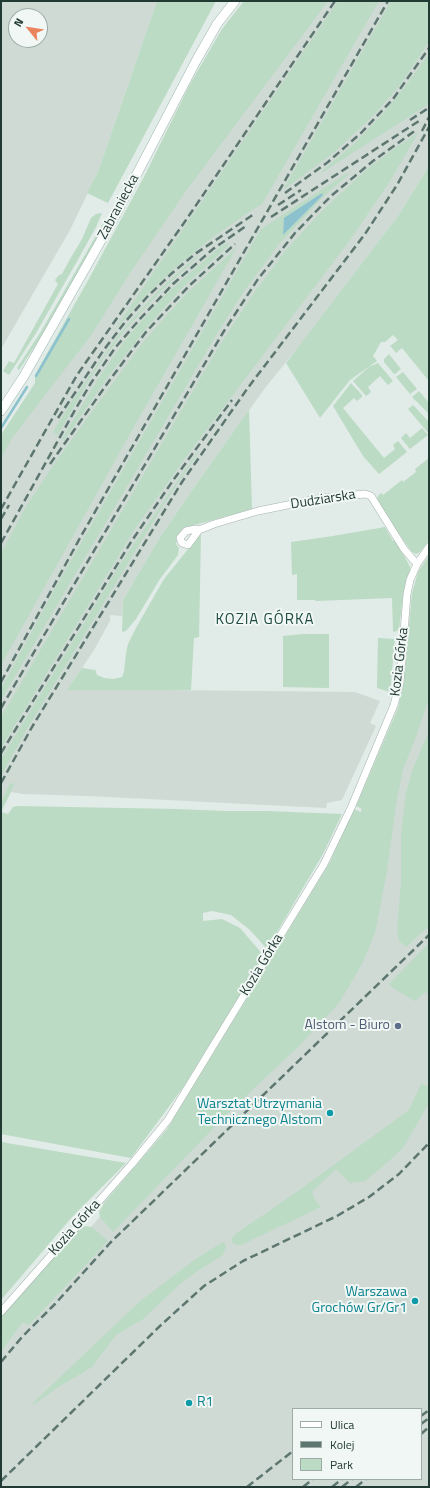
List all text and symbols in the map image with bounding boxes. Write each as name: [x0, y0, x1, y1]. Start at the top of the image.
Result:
north arrow: [8, 8, 48, 48]
text: N: [10, 15, 27, 30]
street label: Zabraniecka: [95, 172, 143, 242]
street label: Dudziarska: [289, 487, 357, 513]
district label: KOZIA GÓRKA: [216, 611, 314, 629]
street label: Kozia Górka: [387, 627, 413, 697]
street label: Kozia Górka: [237, 931, 287, 999]
place label: Alstom - Biuro: [304, 1018, 390, 1034]
marker: Alstom - Biuro: [393, 1021, 403, 1031]
place label: Warsztat Utrzymania Technicznego Alstom: [197, 1097, 322, 1130]
marker: Warsztat Utrzymania Technicznego Alstom: [325, 1108, 335, 1118]
street label: Kozia Górka: [46, 1197, 104, 1259]
place label: Warszawa Grochów Gr/Gr1: [312, 1285, 407, 1318]
marker: Warszawa Grochów Gr/Gr1: [410, 1296, 420, 1306]
place label: R1: [197, 1395, 213, 1411]
marker: R1: [184, 1398, 194, 1408]
legend: [292, 1408, 422, 1480]
text: Ulica: [330, 1415, 354, 1434]
text: Kolej: [330, 1435, 354, 1454]
text: Park: [330, 1455, 353, 1474]

